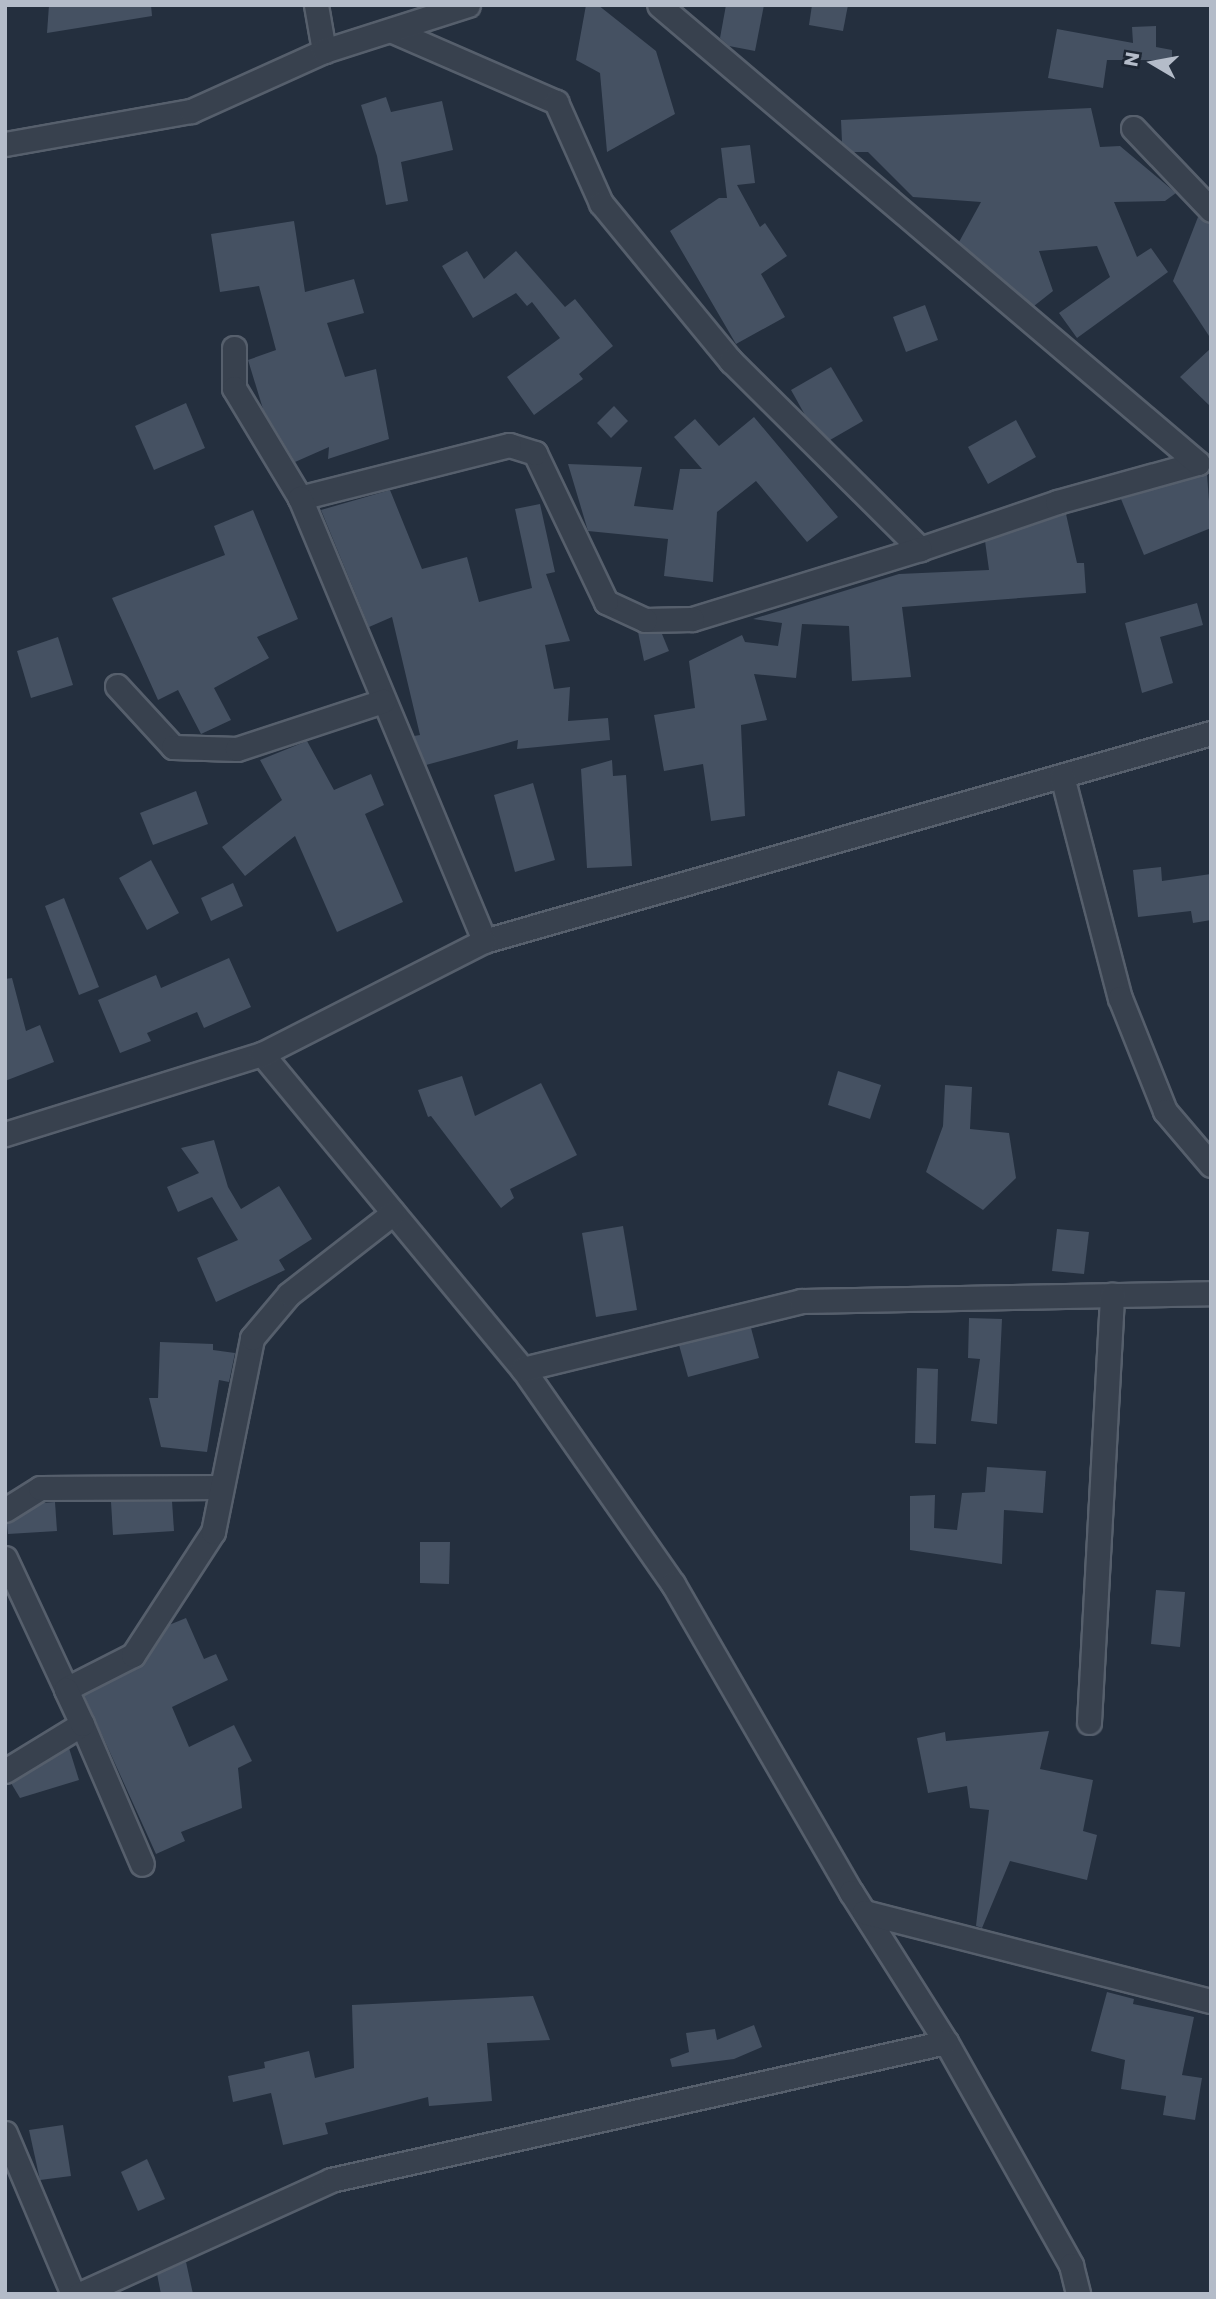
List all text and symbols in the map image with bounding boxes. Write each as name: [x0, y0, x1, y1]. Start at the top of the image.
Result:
north arrow: [1118, 28, 1188, 98]
text: N: [1117, 50, 1146, 69]

